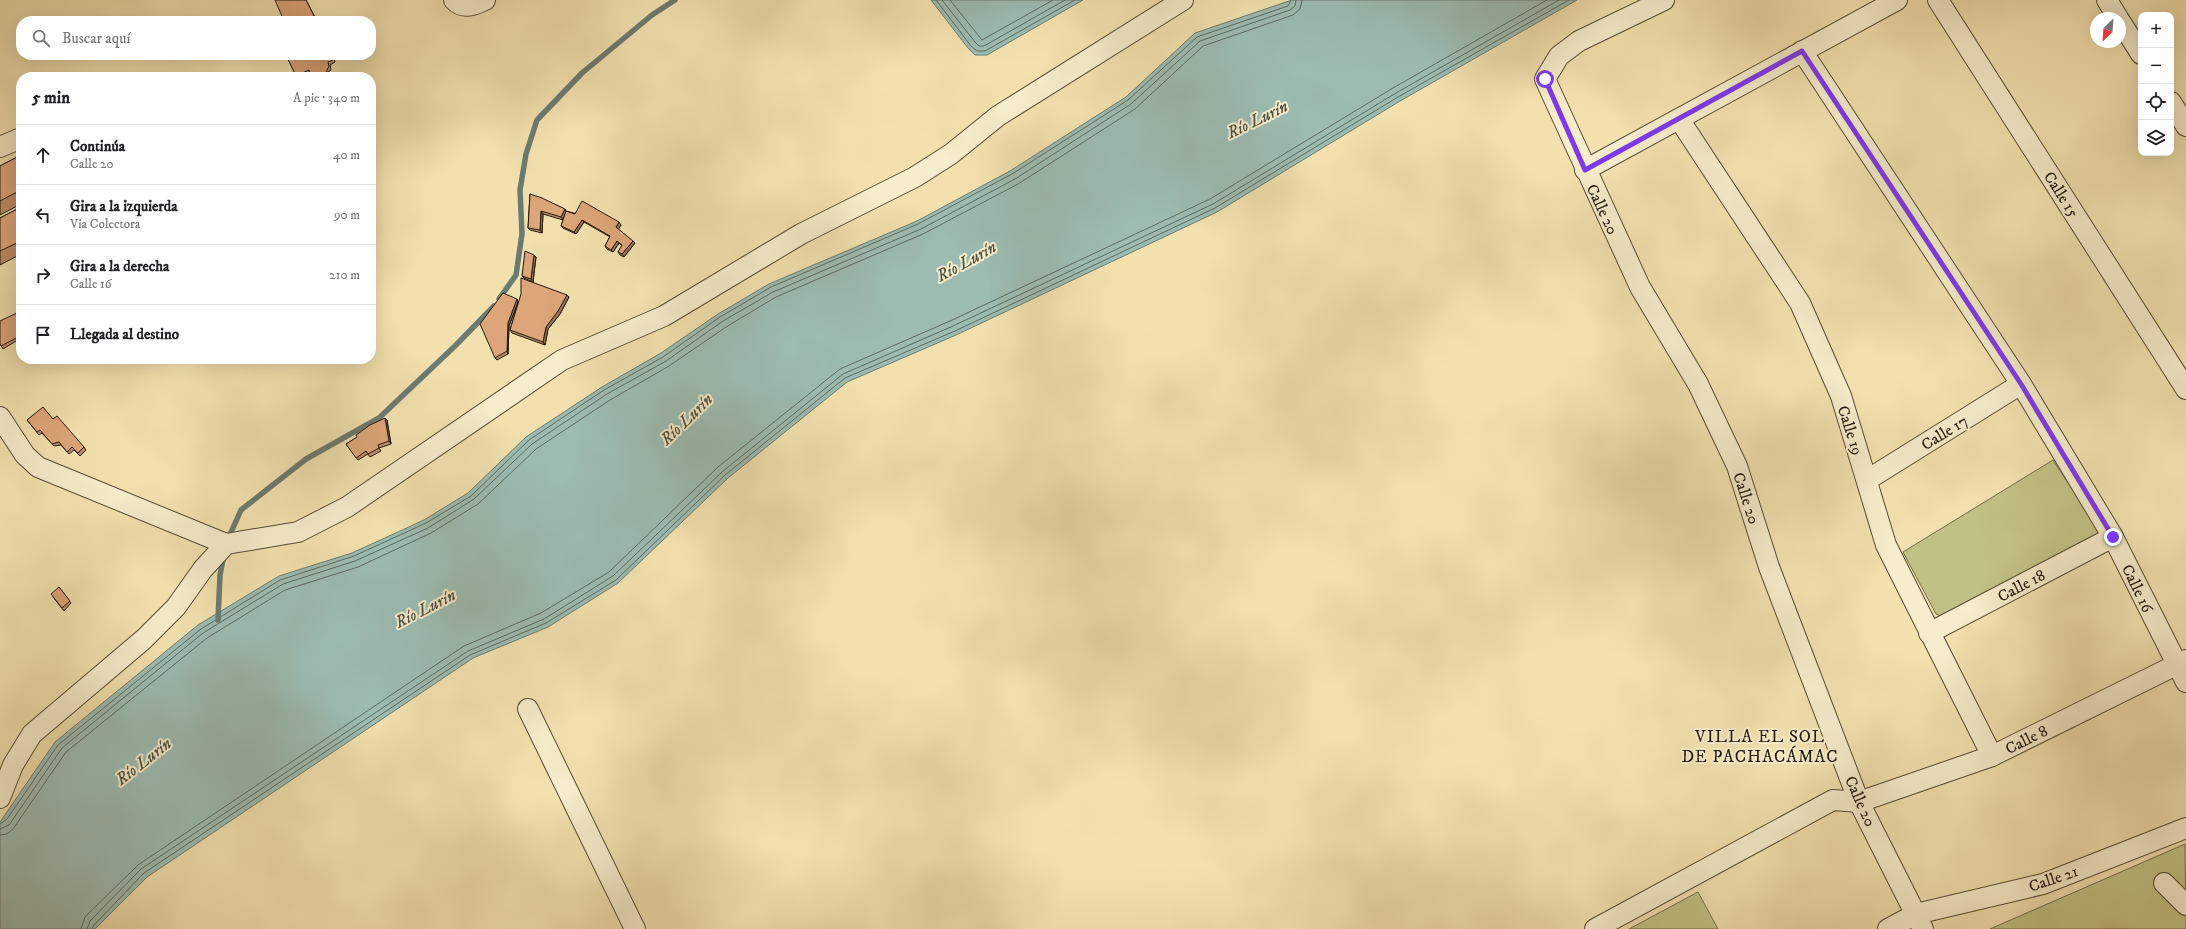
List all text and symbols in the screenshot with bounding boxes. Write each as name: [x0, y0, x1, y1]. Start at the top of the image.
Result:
north arrow: [2090, 12, 2126, 48]
map controls: [2138, 12, 2174, 156]
button: +: [2138, 12, 2174, 48]
search box: [16, 16, 376, 60]
icon: search: [30, 27, 52, 49]
text: Buscar aquí: [62, 29, 130, 48]
button: −: [2138, 48, 2174, 84]
route start: [1536, 70, 1554, 88]
button: locate: [2138, 84, 2174, 120]
text: 5 min: [32, 87, 70, 109]
text: A pie · 340 m: [293, 90, 360, 106]
water label: Río Lurín: [1222, 96, 1292, 145]
button: layers: [2138, 120, 2174, 156]
text: Continúa: [70, 137, 125, 156]
icon: ahead: [32, 144, 54, 166]
text: 40 m: [333, 147, 360, 163]
text: Calle 20: [70, 156, 113, 172]
street label: Calle 15: [2039, 168, 2083, 221]
street label: Calle 20: [1582, 181, 1622, 238]
text: Gira a la izquierda: [70, 197, 178, 216]
icon: left: [32, 204, 54, 226]
text: 90 m: [334, 207, 360, 223]
text: Via Colectora: [70, 216, 140, 232]
water label: Río Lurín: [932, 236, 1001, 288]
text: Gira a la derecha: [70, 257, 169, 276]
icon: right: [32, 264, 54, 286]
text: 210 m: [329, 267, 360, 283]
text: Calle 16: [70, 276, 112, 292]
icon: arrive: [32, 324, 54, 346]
text: Llegada al destino: [70, 325, 179, 344]
water label: Río Lurín: [655, 389, 718, 451]
street label: Calle 19: [1833, 403, 1867, 458]
street label: Calle 17: [1917, 411, 1972, 455]
street label: Calle 20: [1728, 470, 1764, 527]
route end: [2104, 528, 2122, 546]
street label: Calle 16: [2117, 561, 2158, 616]
street label: Calle 18: [1994, 565, 2049, 607]
water label: Río Lurín: [390, 584, 460, 634]
street label: Calle 8: [2002, 721, 2051, 759]
district label: VILLA EL SOL DE PACHACÁMAC: [1681, 726, 1839, 768]
water label: Río Lurín: [110, 733, 176, 791]
street label: Calle 20: [1840, 773, 1880, 830]
street label: Calle 21: [2026, 861, 2081, 897]

